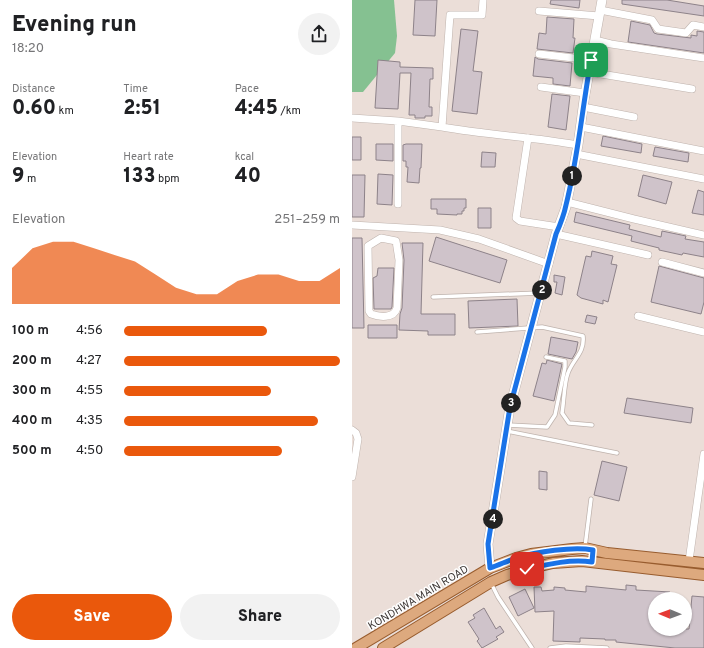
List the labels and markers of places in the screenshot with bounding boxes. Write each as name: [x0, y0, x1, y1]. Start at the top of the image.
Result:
pin: [574, 43, 608, 77]
pin: 1: [562, 166, 582, 186]
pin: 2: [532, 280, 552, 300]
pin: 3: [501, 393, 521, 413]
pin: 4: [483, 509, 503, 529]
pin: [510, 552, 544, 586]

